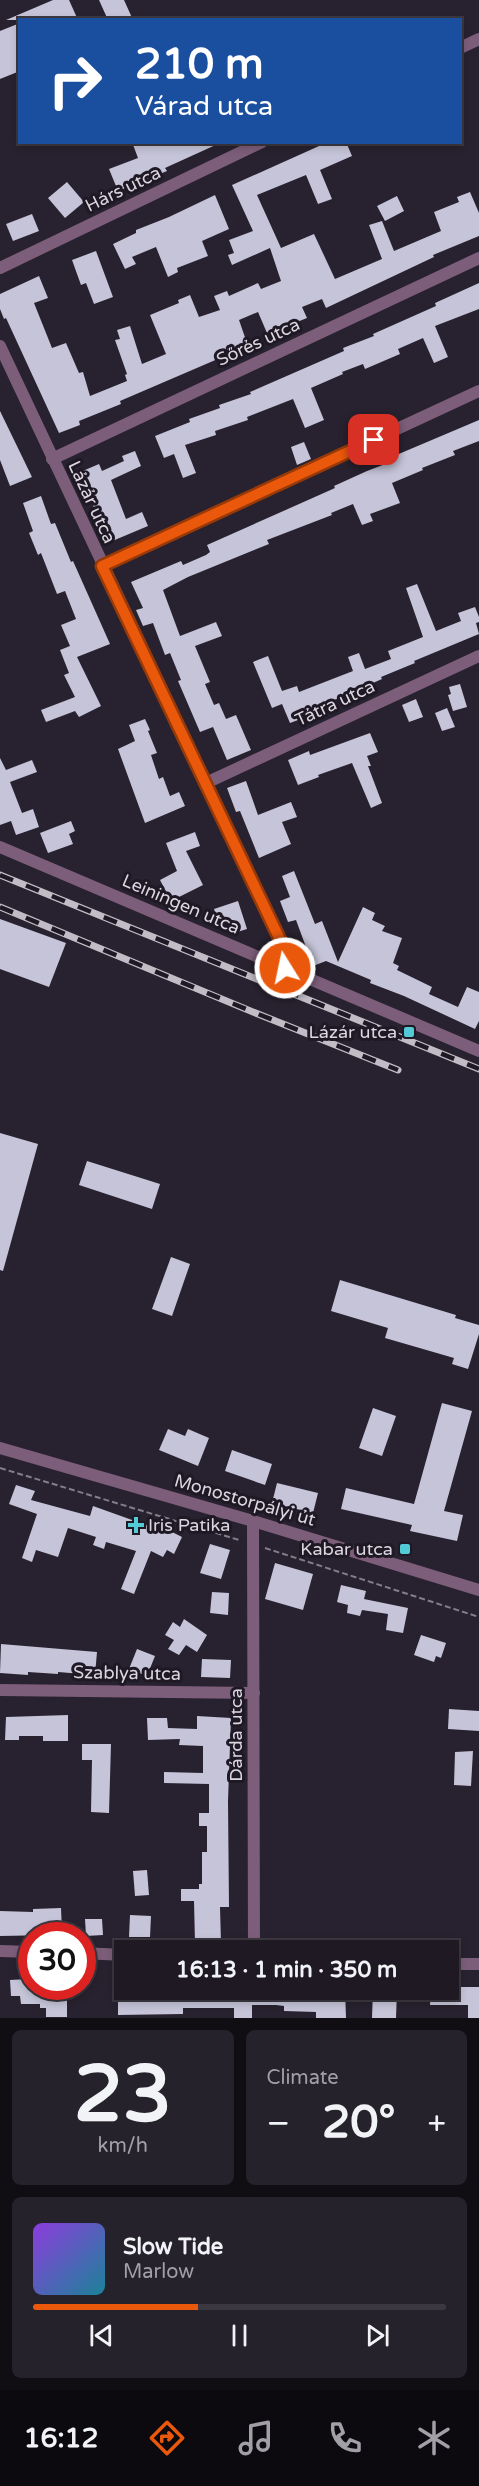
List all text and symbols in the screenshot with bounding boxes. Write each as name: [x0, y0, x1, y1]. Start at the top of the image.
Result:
text: 210 m: [135, 39, 264, 90]
icon: right: [36, 42, 114, 120]
text: Várad utca: [135, 90, 273, 123]
street label: Hárs utca: [82, 161, 164, 217]
street label: Sőrés utca: [213, 313, 303, 371]
pin: [348, 414, 399, 465]
icon: arrive: [357, 423, 390, 456]
street label: Lázár utca: [63, 457, 121, 547]
street label: Tátra utca: [292, 675, 378, 731]
street label: Leiningen utca: [119, 869, 243, 939]
position arrow: [253, 936, 317, 1000]
place label: Lázár utca: [308, 1021, 397, 1043]
marker: Lázár utca: [402, 1025, 416, 1039]
street label: Monostorpályi út: [172, 1469, 318, 1531]
place label: Iris Patika: [148, 1514, 230, 1536]
marker: Iris Patika: [129, 1518, 143, 1532]
place label: Kabar utca: [300, 1538, 393, 1560]
marker: Kabar utca: [398, 1542, 412, 1556]
street label: Szablya utca: [73, 1661, 181, 1685]
street label: Dárda utca: [225, 1688, 247, 1782]
speed limit sign: 30: [18, 1922, 96, 2000]
text: 16:13 · 1 min · 350 m: [176, 1957, 397, 1983]
text: 23: [74, 2048, 172, 2142]
text: Climate: [267, 2066, 339, 2090]
text: 20°: [322, 2096, 395, 2150]
text: −: [267, 2104, 290, 2143]
text: +: [427, 2104, 446, 2143]
text: km/h: [98, 2134, 148, 2158]
text: Slow Tide: [123, 2234, 223, 2260]
text: Marlow: [123, 2260, 194, 2284]
icon: previous: [85, 2319, 118, 2352]
icon: pause: [223, 2319, 256, 2352]
icon: next: [361, 2319, 394, 2352]
icon: directions: [146, 2417, 188, 2459]
icon: music: [235, 2417, 277, 2459]
icon: phone: [324, 2417, 366, 2459]
icon: climate: [413, 2417, 455, 2459]
text: 16:12: [24, 2422, 98, 2455]

